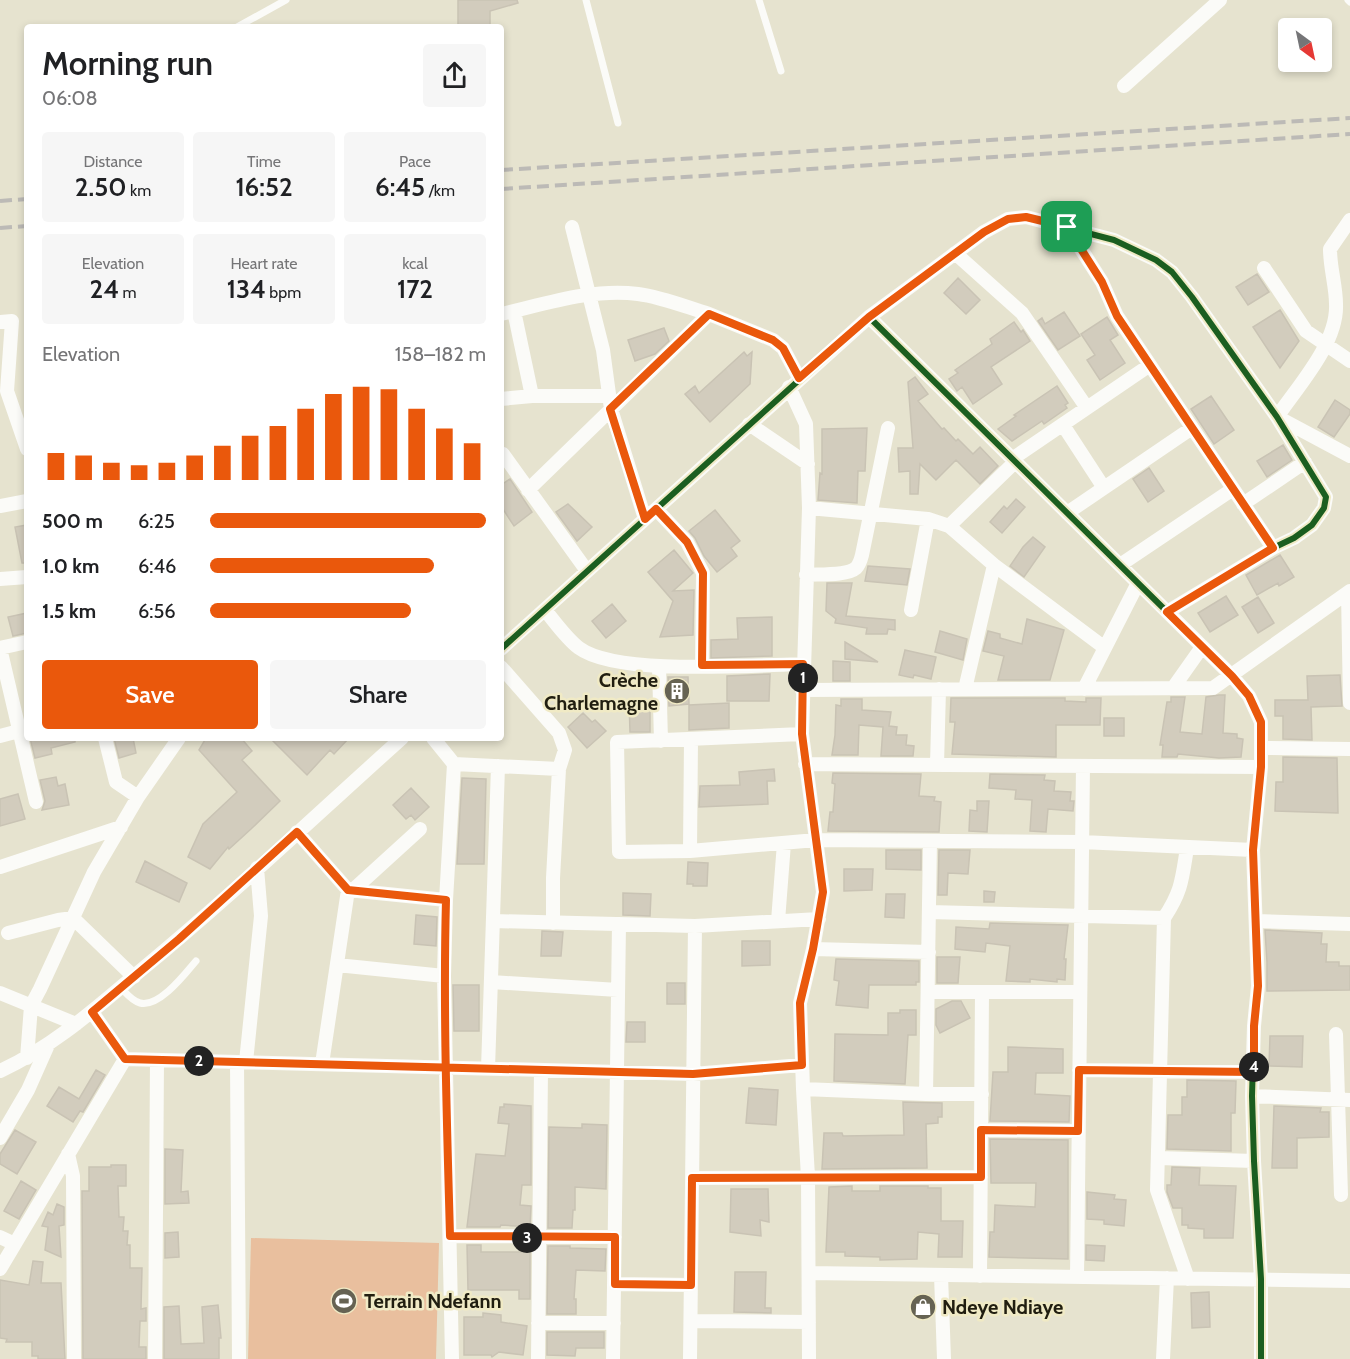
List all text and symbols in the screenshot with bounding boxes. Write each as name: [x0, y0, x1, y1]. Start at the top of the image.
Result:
north arrow: [1278, 18, 1332, 72]
map controls: [1278, 18, 1332, 72]
text: Morning run: [42, 43, 213, 83]
button: share: [423, 44, 486, 107]
text: 06:08: [42, 86, 98, 110]
text: Distance: [84, 152, 142, 171]
text: Time: [247, 152, 281, 171]
text: Pace: [399, 152, 431, 171]
text: 2.50: [75, 171, 126, 203]
text: 16:52: [235, 171, 293, 203]
text: 6:45: [375, 171, 425, 203]
text: km: [126, 181, 151, 200]
text: /km: [425, 181, 455, 200]
pin: [1041, 201, 1092, 252]
icon: arrive: [1050, 210, 1083, 243]
text: Elevation: [82, 254, 144, 273]
text: Heart rate: [231, 254, 297, 273]
text: kcal: [402, 254, 428, 273]
text: 24: [89, 273, 119, 305]
text: 134: [227, 273, 266, 305]
text: 172: [397, 273, 433, 305]
text: m: [119, 283, 137, 302]
text: bpm: [266, 283, 301, 302]
text: Elevation: [42, 342, 120, 366]
text: 158–182 m: [395, 342, 486, 366]
text: 500 m: [42, 509, 103, 533]
text: 6:25: [138, 509, 175, 533]
text: 1.0 km: [42, 554, 99, 578]
text: 6:46: [138, 554, 176, 578]
text: 1.5 km: [42, 599, 96, 623]
text: 6:56: [138, 599, 176, 623]
button: Save: [42, 660, 258, 729]
button: Share: [270, 660, 486, 729]
pin: 1: [788, 663, 818, 693]
place label: Crèche Charlemagne: [544, 668, 658, 715]
text: 1: [800, 668, 806, 687]
building icon: Crèche Charlemagne: [662, 676, 692, 706]
pin: 2: [184, 1046, 214, 1076]
text: 2: [195, 1051, 203, 1070]
pin: 4: [1239, 1052, 1269, 1082]
text: 4: [1249, 1057, 1259, 1076]
pin: 3: [512, 1223, 542, 1253]
text: 3: [523, 1228, 531, 1247]
sports icon: Terrain Ndefann: [329, 1286, 359, 1316]
place label: Terrain Ndefann: [364, 1289, 502, 1313]
shop icon: Ndeye Ndiaye: [908, 1292, 938, 1322]
place label: Ndeye Ndiaye: [942, 1295, 1063, 1319]

